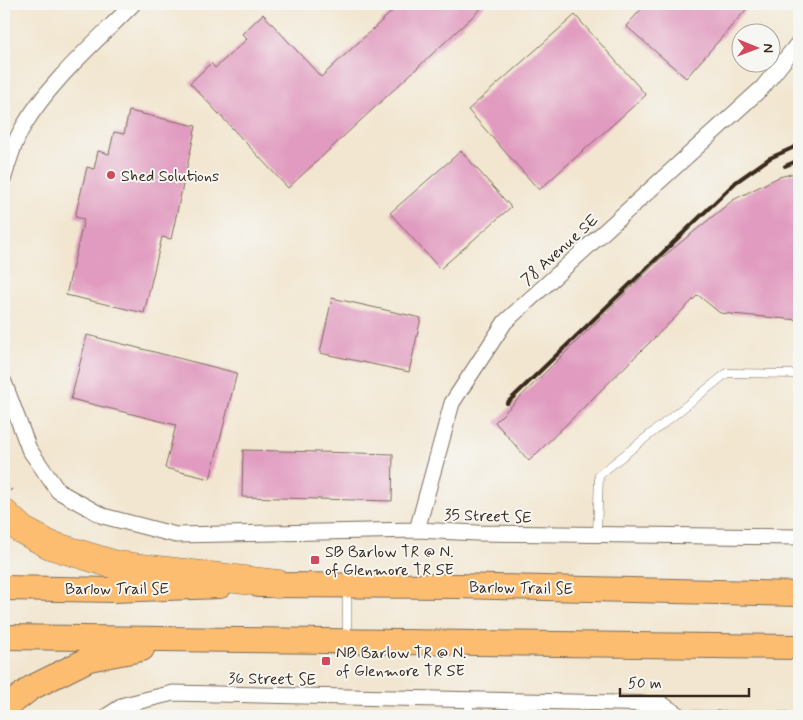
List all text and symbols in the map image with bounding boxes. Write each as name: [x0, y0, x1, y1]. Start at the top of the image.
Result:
north arrow: [730, 22, 780, 72]
text: N: [759, 43, 777, 53]
place label: Shed Solutions: [121, 166, 219, 187]
marker: Shed Solutions: [105, 169, 117, 181]
street label: 78 Avenue SE: [517, 210, 603, 291]
street label: 35 Street SE: [444, 504, 532, 529]
place label: SB Barlow TR @ N. of Glenmore TR SE: [325, 542, 454, 581]
marker: SB Barlow TR @ N. of Glenmore TR SE: [309, 554, 321, 566]
street label: Barlow Trail SE: [469, 577, 573, 600]
street label: Barlow Trail SE: [65, 579, 169, 600]
place label: NB Barlow TR @ N. of Glenmore TR SE: [336, 643, 466, 682]
marker: NB Barlow TR @ N. of Glenmore TR SE: [320, 655, 332, 667]
scale bar: [620, 665, 749, 697]
street label: 36 Street SE: [228, 668, 316, 691]
text: 50 m: [628, 674, 662, 694]

